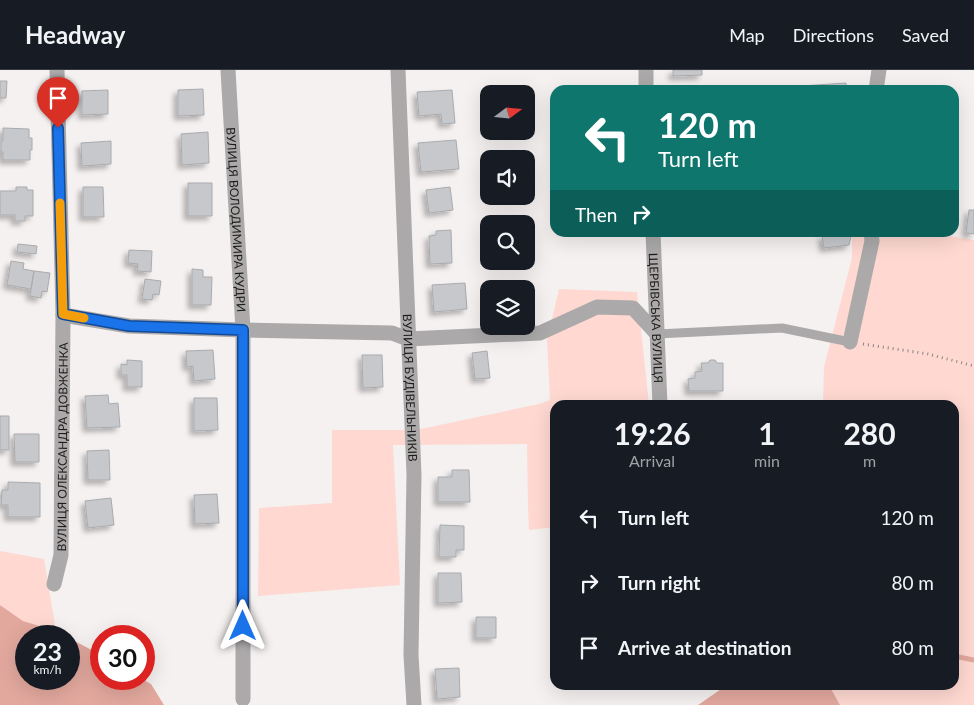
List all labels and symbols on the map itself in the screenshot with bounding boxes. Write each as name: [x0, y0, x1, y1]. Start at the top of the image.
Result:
pin: [37, 77, 79, 128]
north arrow: [480, 85, 535, 140]
street label: ВУЛИЦЯ ВОЛОДИМИРА КУДРИ: [224, 127, 249, 313]
street label: ЩЕРБІВСЬКА ВУЛИЦЯ: [646, 252, 667, 383]
street label: ВУЛИЦЯ БУДІВЕЛЬНИКІВ: [400, 314, 421, 462]
street label: ВУЛИЦЯ ОЛЕКСАНДРА ДОВЖЕНКА: [54, 341, 70, 551]
position arrow: [216, 599, 268, 651]
speed limit sign: 30: [90, 625, 155, 690]

